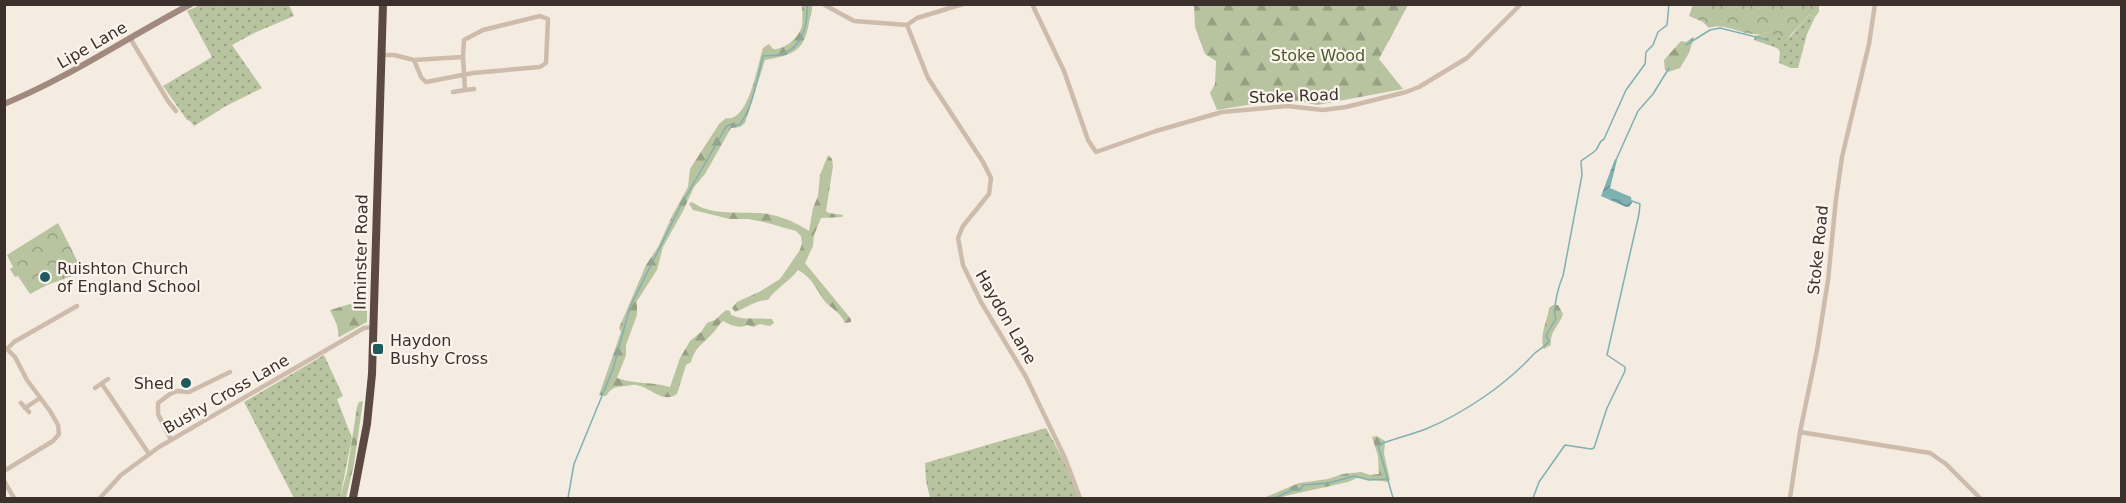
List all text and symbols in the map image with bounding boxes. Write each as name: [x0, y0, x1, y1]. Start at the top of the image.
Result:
street label: Lipe Lane: [54, 17, 130, 73]
park label: Stoke Wood: [1271, 46, 1365, 65]
street label: Stoke Road: [1249, 85, 1339, 107]
street label: Ilminster Road: [350, 194, 372, 310]
street label: Stoke Road: [1804, 204, 1832, 296]
place label: Ruishton Church of England School: [57, 259, 201, 296]
street label: Haydon Lane: [971, 267, 1041, 367]
marker: Ruishton Church of England School: [38, 270, 52, 284]
place label: Haydon Bushy Cross: [390, 331, 488, 368]
marker: Haydon Bushy Cross: [371, 342, 385, 356]
street label: Bushy Cross Lane: [160, 350, 292, 438]
place label: Shed: [134, 374, 174, 393]
marker: Shed: [179, 376, 193, 390]

